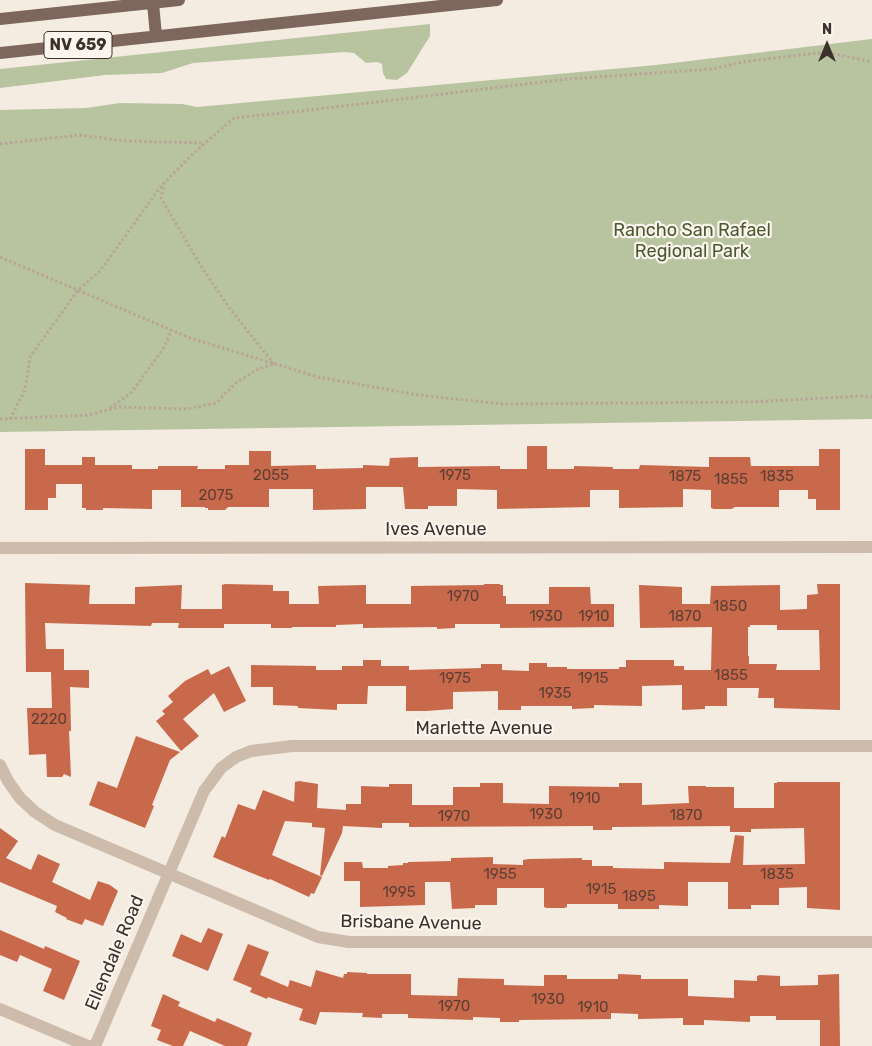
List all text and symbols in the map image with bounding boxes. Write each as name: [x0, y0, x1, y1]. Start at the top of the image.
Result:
north arrow: [802, 20, 852, 70]
text: N: [822, 21, 832, 38]
road number: NV 659: [44, 32, 112, 58]
park label: Rancho San Rafael Regional Park: [613, 220, 771, 262]
house number: 2055: [253, 467, 289, 485]
house number: 1975: [439, 467, 471, 485]
house number: 1875: [669, 468, 701, 486]
house number: 1835: [760, 468, 794, 486]
house number: 1855: [714, 471, 748, 489]
house number: 2075: [199, 487, 233, 505]
street label: Ives Avenue: [385, 519, 487, 541]
house number: 1970: [447, 588, 479, 606]
house number: 1850: [713, 598, 747, 616]
house number: 1930: [529, 608, 563, 626]
house number: 1910: [578, 608, 610, 626]
house number: 1870: [668, 608, 702, 626]
house number: 1855: [714, 667, 748, 685]
house number: 1975: [439, 670, 471, 688]
house number: 1915: [578, 670, 608, 688]
house number: 1935: [538, 685, 572, 703]
house number: 2220: [31, 711, 67, 729]
street label: Marlette Avenue: [415, 718, 553, 740]
house number: 1910: [569, 790, 601, 808]
house number: 1930: [529, 806, 563, 824]
house number: 1870: [669, 807, 703, 825]
house number: 1970: [438, 808, 470, 826]
house number: 1955: [483, 866, 517, 884]
house number: 1835: [760, 866, 794, 884]
house number: 1915: [586, 881, 616, 899]
house number: 1995: [382, 884, 416, 902]
house number: 1895: [622, 888, 656, 906]
street label: Ellendale Road: [81, 892, 149, 1014]
street label: Brisbane Avenue: [340, 911, 482, 935]
house number: 1930: [531, 991, 565, 1009]
house number: 1970: [438, 998, 470, 1016]
house number: 1910: [577, 999, 609, 1017]

